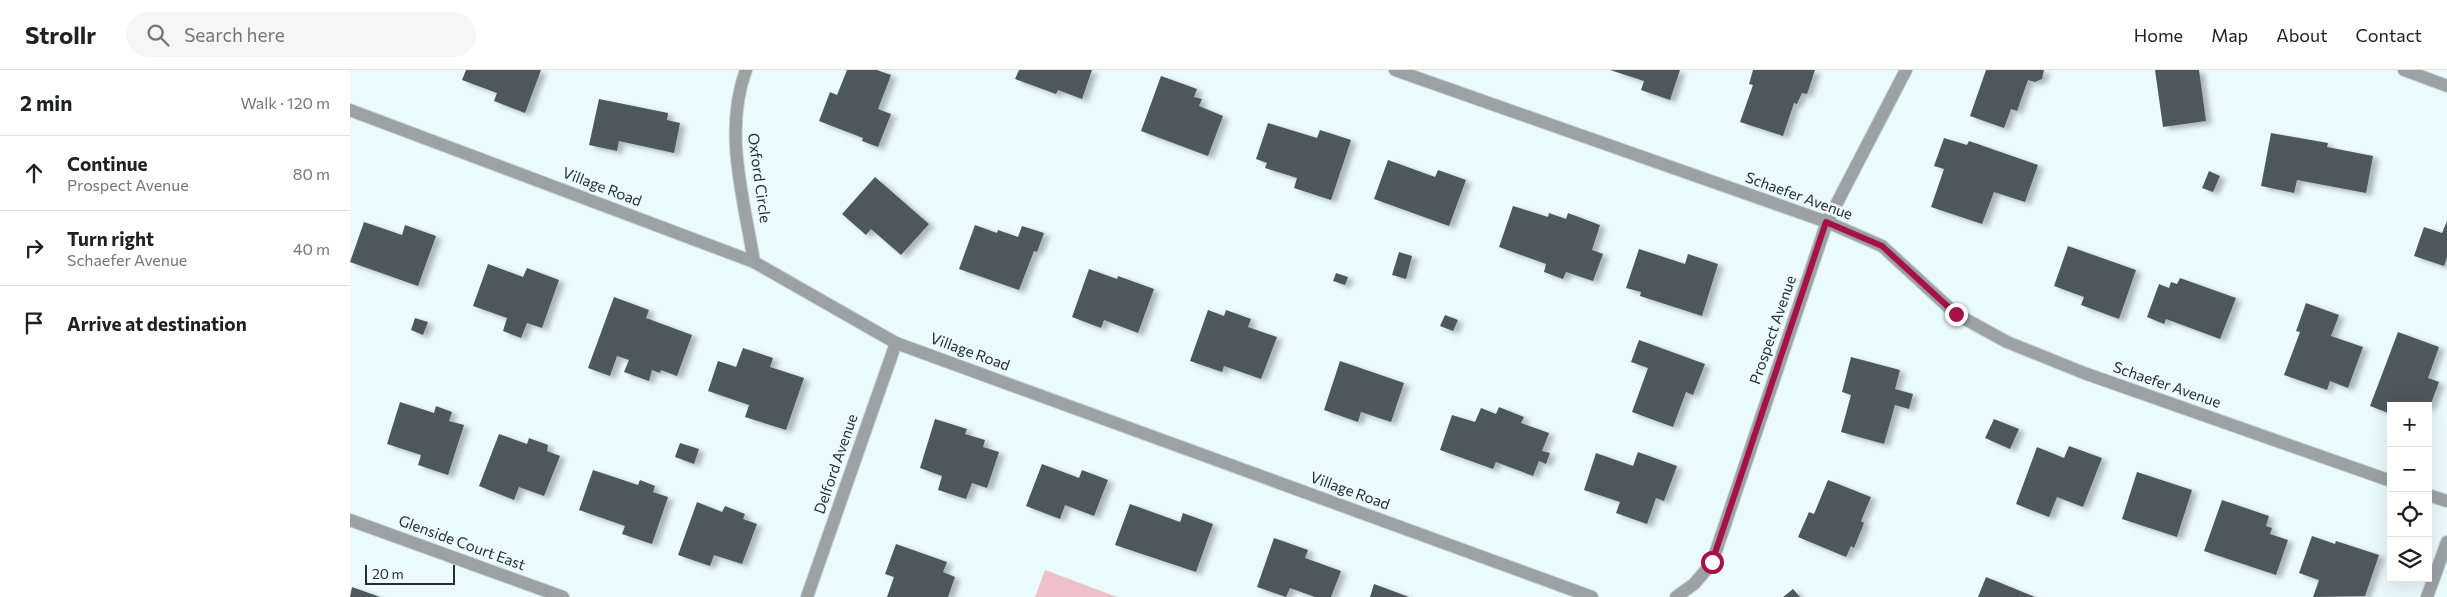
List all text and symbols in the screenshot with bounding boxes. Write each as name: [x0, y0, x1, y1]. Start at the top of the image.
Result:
search box: [126, 12, 476, 57]
text: Strollr: [25, 20, 96, 49]
icon: search: [144, 21, 172, 49]
text: Search here: [184, 23, 285, 46]
text: Home: [2134, 24, 2183, 46]
text: Map: [2211, 24, 2248, 46]
text: About: [2276, 24, 2328, 46]
text: Contact: [2356, 24, 2422, 46]
text: 2 min: [20, 90, 72, 115]
text: Walk · 120 m: [240, 93, 330, 112]
street label: Oxford Circle: [745, 132, 775, 224]
text: Continue: [67, 152, 147, 175]
icon: ahead: [20, 159, 48, 187]
street label: Village Road: [560, 163, 645, 209]
text: 80 m: [293, 164, 330, 183]
street label: Schaefer Avenue: [1743, 167, 1855, 223]
text: Prospect Avenue: [67, 175, 189, 194]
text: Turn right: [67, 227, 154, 250]
icon: right: [20, 234, 48, 262]
text: 40 m: [293, 239, 330, 258]
text: Schaefer Avenue: [67, 250, 187, 269]
street label: Prospect Avenue: [1745, 273, 1799, 387]
route end: [1945, 303, 1968, 326]
icon: arrive: [20, 309, 48, 337]
text: Arrive at destination: [67, 312, 247, 335]
street label: Village Road: [928, 328, 1013, 374]
street label: Schaefer Avenue: [2111, 357, 2224, 411]
map controls: [2387, 402, 2432, 582]
button: +: [2387, 402, 2432, 447]
street label: Delford Avenue: [810, 411, 861, 516]
button: −: [2387, 447, 2432, 492]
street label: Village Road: [1308, 467, 1393, 513]
button: locate: [2387, 492, 2432, 537]
street label: Glenside Court East: [396, 511, 528, 573]
button: layers: [2387, 537, 2432, 582]
route start: [1701, 551, 1724, 574]
scale bar: [365, 562, 455, 585]
text: 20 m: [372, 565, 404, 582]

